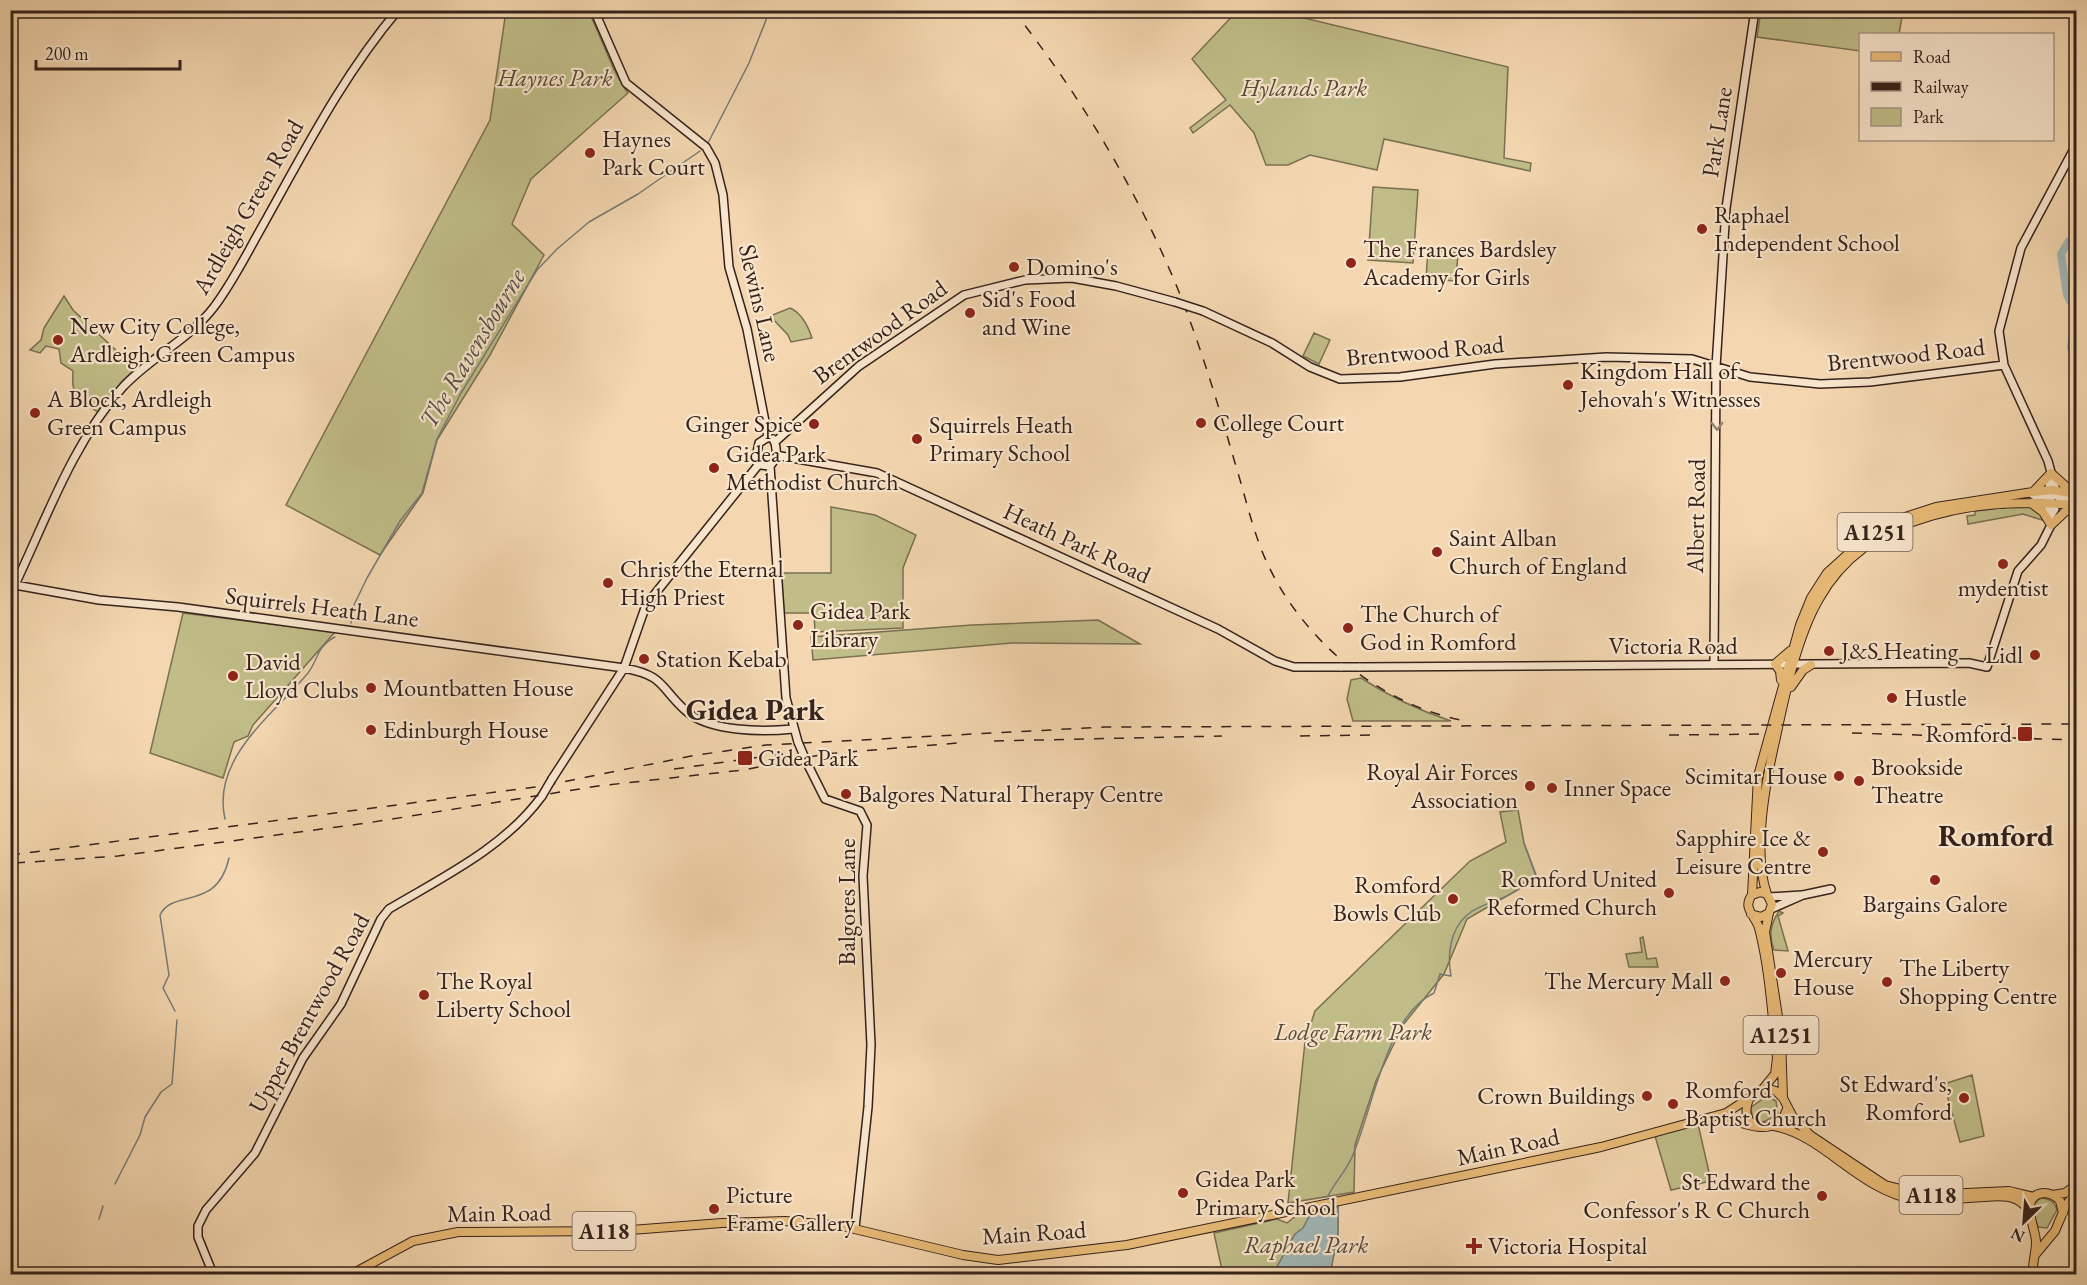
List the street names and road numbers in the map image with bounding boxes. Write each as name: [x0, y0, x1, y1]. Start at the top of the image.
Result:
street label: Park Lane: [1694, 84, 1739, 179]
street label: Ardleigh Green Road: [184, 113, 311, 301]
street label: Slewins Lane: [732, 241, 789, 365]
street label: Brentwood Road: [806, 272, 954, 391]
street label: Brentwood Road: [1345, 328, 1506, 373]
street label: Brentwood Road: [1826, 331, 1987, 378]
street label: Albert Road: [1679, 458, 1712, 575]
street label: Heath Park Road: [999, 495, 1157, 591]
road number: A1251: [1838, 513, 1912, 551]
street label: Squirrels Heath Lane: [224, 579, 421, 634]
street label: Victoria Road: [1608, 630, 1738, 661]
street label: Balgores Lane: [831, 838, 862, 966]
street label: Upper Brentwood Road: [241, 907, 377, 1118]
road number: A1251: [1744, 1016, 1818, 1054]
street label: Main Road: [1454, 1120, 1563, 1173]
road number: A118: [1900, 1176, 1962, 1214]
street label: Main Road: [447, 1196, 552, 1229]
road number: A118: [572, 1212, 636, 1250]
street label: Main Road: [981, 1213, 1088, 1252]

